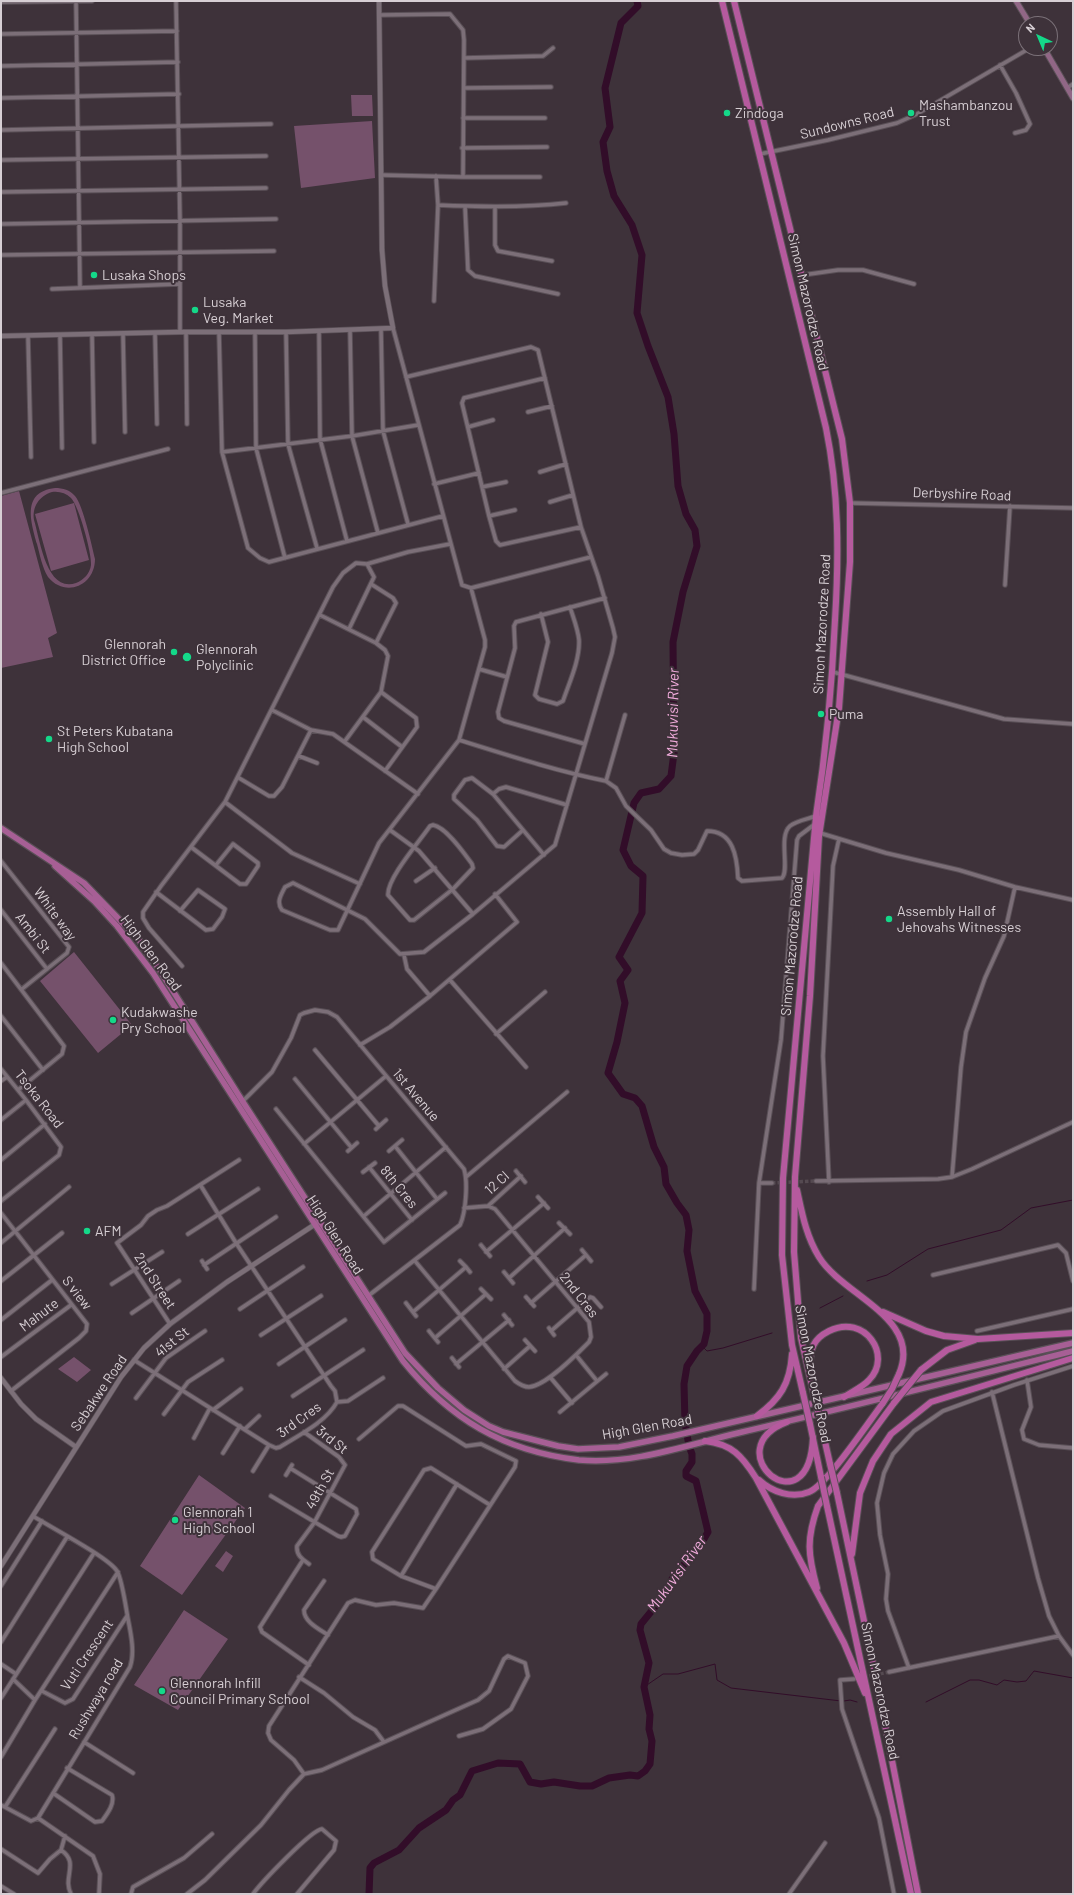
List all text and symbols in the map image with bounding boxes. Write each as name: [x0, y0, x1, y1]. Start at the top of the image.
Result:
north arrow: [1018, 16, 1058, 56]
text: N: [1023, 21, 1037, 35]
place label: Mashambanzou Trust: [919, 97, 1013, 130]
street label: Sundowns Road: [798, 103, 896, 143]
place label: Zindoga: [735, 105, 784, 121]
marker: Zindoga: [722, 108, 732, 118]
marker: Mashambanzou Trust: [906, 108, 916, 118]
street label: Simon Mazorodze Road: [784, 232, 832, 372]
place label: Lusaka Shops: [102, 267, 186, 283]
marker: Lusaka Shops: [89, 270, 99, 280]
place label: Lusaka Veg. Market: [203, 294, 274, 326]
marker: Lusaka Veg. Market: [190, 305, 200, 315]
street label: Derbyshire Road: [912, 484, 1012, 504]
street label: Simon Mazorodze Road: [810, 554, 834, 694]
place label: Glennorah District Office: [82, 636, 166, 668]
place label: Glennorah Polyclinic: [196, 641, 258, 674]
marker: Glennorah District Office: [169, 647, 179, 657]
marker: Glennorah Polyclinic: [181, 651, 193, 663]
water label: Mukuvisi River: [663, 668, 683, 758]
place label: Puma: [829, 706, 864, 722]
marker: Puma: [816, 709, 826, 719]
place label: St Peters Kubatana High School: [57, 723, 173, 756]
marker: St Peters Kubatana High School: [44, 734, 54, 744]
street label: Simon Mazorodze Road: [778, 876, 806, 1016]
street label: White way: [30, 884, 80, 944]
place label: Assembly Hall of Jehovahs Witnesses: [897, 903, 1021, 936]
street label: Ambi St: [12, 909, 54, 957]
street label: High Glen Road: [117, 912, 185, 994]
marker: Assembly Hall of Jehovahs Witnesses: [884, 914, 894, 924]
place label: Kudakwashe Pry School: [121, 1004, 198, 1036]
marker: Kudakwashe Pry School: [108, 1015, 118, 1025]
street label: 1st Avenue: [389, 1065, 443, 1125]
street label: Tsoka Road: [11, 1066, 67, 1132]
street label: 8th Cres: [377, 1162, 421, 1212]
street label: 12 Cl: [481, 1168, 513, 1198]
street label: High Glen Road: [303, 1192, 367, 1278]
place label: AFM: [95, 1223, 121, 1239]
marker: AFM: [82, 1226, 92, 1236]
street label: 2nd Street: [131, 1250, 179, 1312]
street label: 2nd Cres: [556, 1269, 602, 1321]
street label: S view: [59, 1273, 95, 1313]
street label: Mahute: [16, 1295, 62, 1335]
street label: Simon Mazorodze Road: [791, 1304, 835, 1444]
street label: 41st St: [151, 1323, 193, 1361]
street label: Sebakwe Road: [67, 1352, 131, 1434]
street label: 3rd Cres: [274, 1398, 324, 1442]
street label: High Glen Road: [601, 1411, 693, 1443]
street label: 3rd St: [313, 1422, 351, 1458]
street label: 49th St: [302, 1466, 338, 1512]
place label: Glennorah 1 High School: [183, 1504, 255, 1536]
marker: Glennorah 1 High School: [170, 1515, 180, 1525]
water label: Mukuvisi River: [643, 1532, 711, 1616]
street label: Vuti Crescent: [57, 1616, 117, 1694]
street label: Simon Mazorodze Road: [857, 1621, 903, 1761]
street label: Rushwaya road: [65, 1656, 127, 1742]
place label: Glennorah Infill Council Primary School: [170, 1675, 310, 1708]
marker: Glennorah Infill Council Primary School: [157, 1686, 167, 1696]

